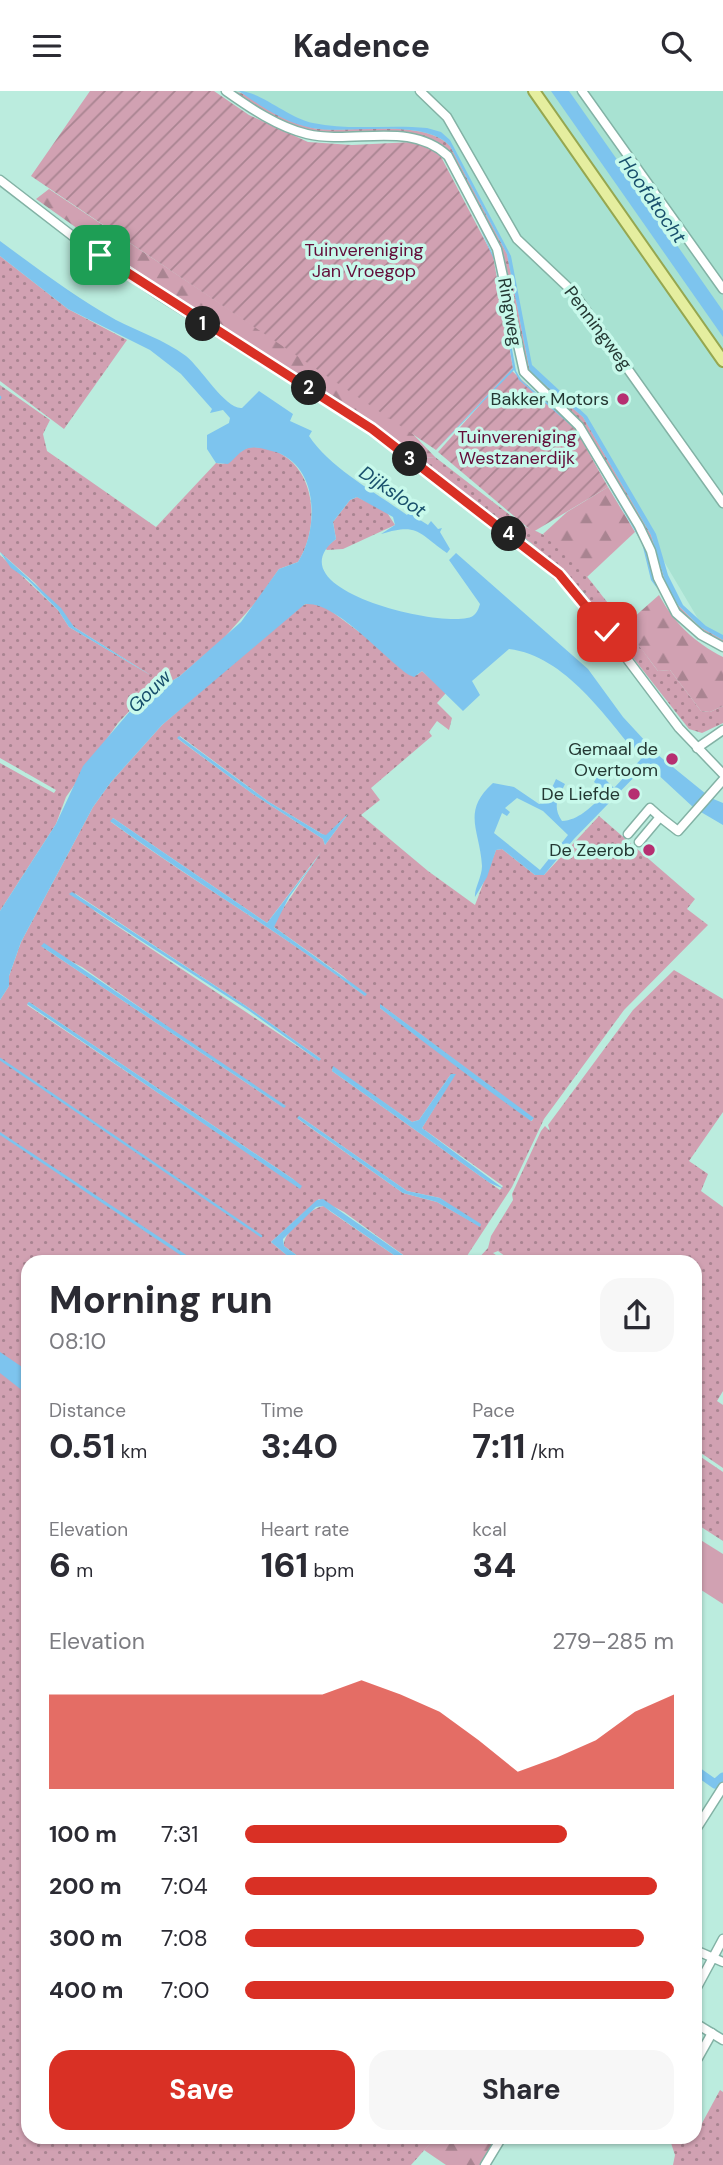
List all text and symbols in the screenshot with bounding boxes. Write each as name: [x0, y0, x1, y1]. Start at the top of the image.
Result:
text: Kadence: [293, 25, 430, 67]
icon: menu: [28, 27, 66, 65]
icon: search: [657, 27, 695, 65]
water label: Hoofdtocht: [613, 151, 692, 249]
pin: [70, 225, 130, 285]
icon: arrive: [81, 236, 119, 274]
park label: Tuinvereniging Jan Vroegop: [304, 238, 424, 283]
street label: Ringweg: [492, 276, 528, 348]
street label: Penningweg: [559, 281, 637, 375]
pin: 1: [186, 307, 220, 341]
text: 1: [199, 311, 206, 336]
pin: 2: [292, 371, 326, 405]
text: 2: [303, 375, 314, 400]
place label: Bakker Motors: [491, 387, 609, 411]
marker: Bakker Motors: [615, 391, 631, 407]
park label: Tuinvereniging Westzanerdijk: [457, 425, 577, 470]
pin: 3: [392, 441, 428, 477]
text: 3: [404, 446, 415, 471]
water label: Dijksloot: [354, 460, 432, 523]
pin: 4: [491, 517, 526, 551]
text: 4: [502, 521, 515, 546]
pin: [577, 602, 637, 662]
icon: check: [588, 613, 626, 651]
water label: Gouw: [122, 664, 177, 718]
place label: Gemaal de Overtoom: [568, 737, 658, 782]
marker: Gemaal de Overtoom: [664, 751, 680, 767]
place label: De Liefde: [541, 782, 620, 806]
marker: De Liefde: [626, 786, 642, 802]
place label: De Zeerob: [549, 838, 635, 862]
marker: De Zeerob: [641, 842, 657, 858]
text: Morning run: [49, 1275, 273, 1325]
button: share: [600, 1278, 674, 1352]
text: 08:10: [49, 1326, 106, 1356]
text: Distance: [49, 1398, 126, 1423]
text: Time: [261, 1398, 304, 1423]
text: Pace: [472, 1398, 515, 1423]
text: 0.51: [49, 1423, 116, 1469]
text: 3:40: [261, 1423, 338, 1469]
text: 7:11: [472, 1423, 526, 1469]
text: km: [116, 1439, 147, 1464]
text: /km: [526, 1439, 565, 1464]
text: Elevation: [49, 1517, 128, 1542]
text: Heart rate: [261, 1517, 349, 1542]
text: kcal: [472, 1517, 507, 1542]
text: 6: [49, 1542, 71, 1588]
text: 161: [261, 1542, 308, 1588]
text: 34: [472, 1542, 516, 1588]
text: m: [71, 1558, 93, 1583]
text: bpm: [308, 1558, 354, 1583]
text: Elevation: [49, 1626, 145, 1656]
text: 279–285 m: [552, 1626, 674, 1656]
text: 100 m: [49, 1819, 117, 1849]
text: 7:31: [161, 1819, 198, 1849]
text: 200 m: [49, 1871, 122, 1901]
text: 7:04: [161, 1871, 208, 1901]
text: 300 m: [49, 1923, 122, 1953]
text: 7:08: [161, 1923, 208, 1953]
text: 400 m: [49, 1975, 123, 2005]
text: 7:00: [161, 1975, 209, 2005]
button: Save: [49, 2050, 355, 2130]
button: Share: [369, 2050, 674, 2130]

